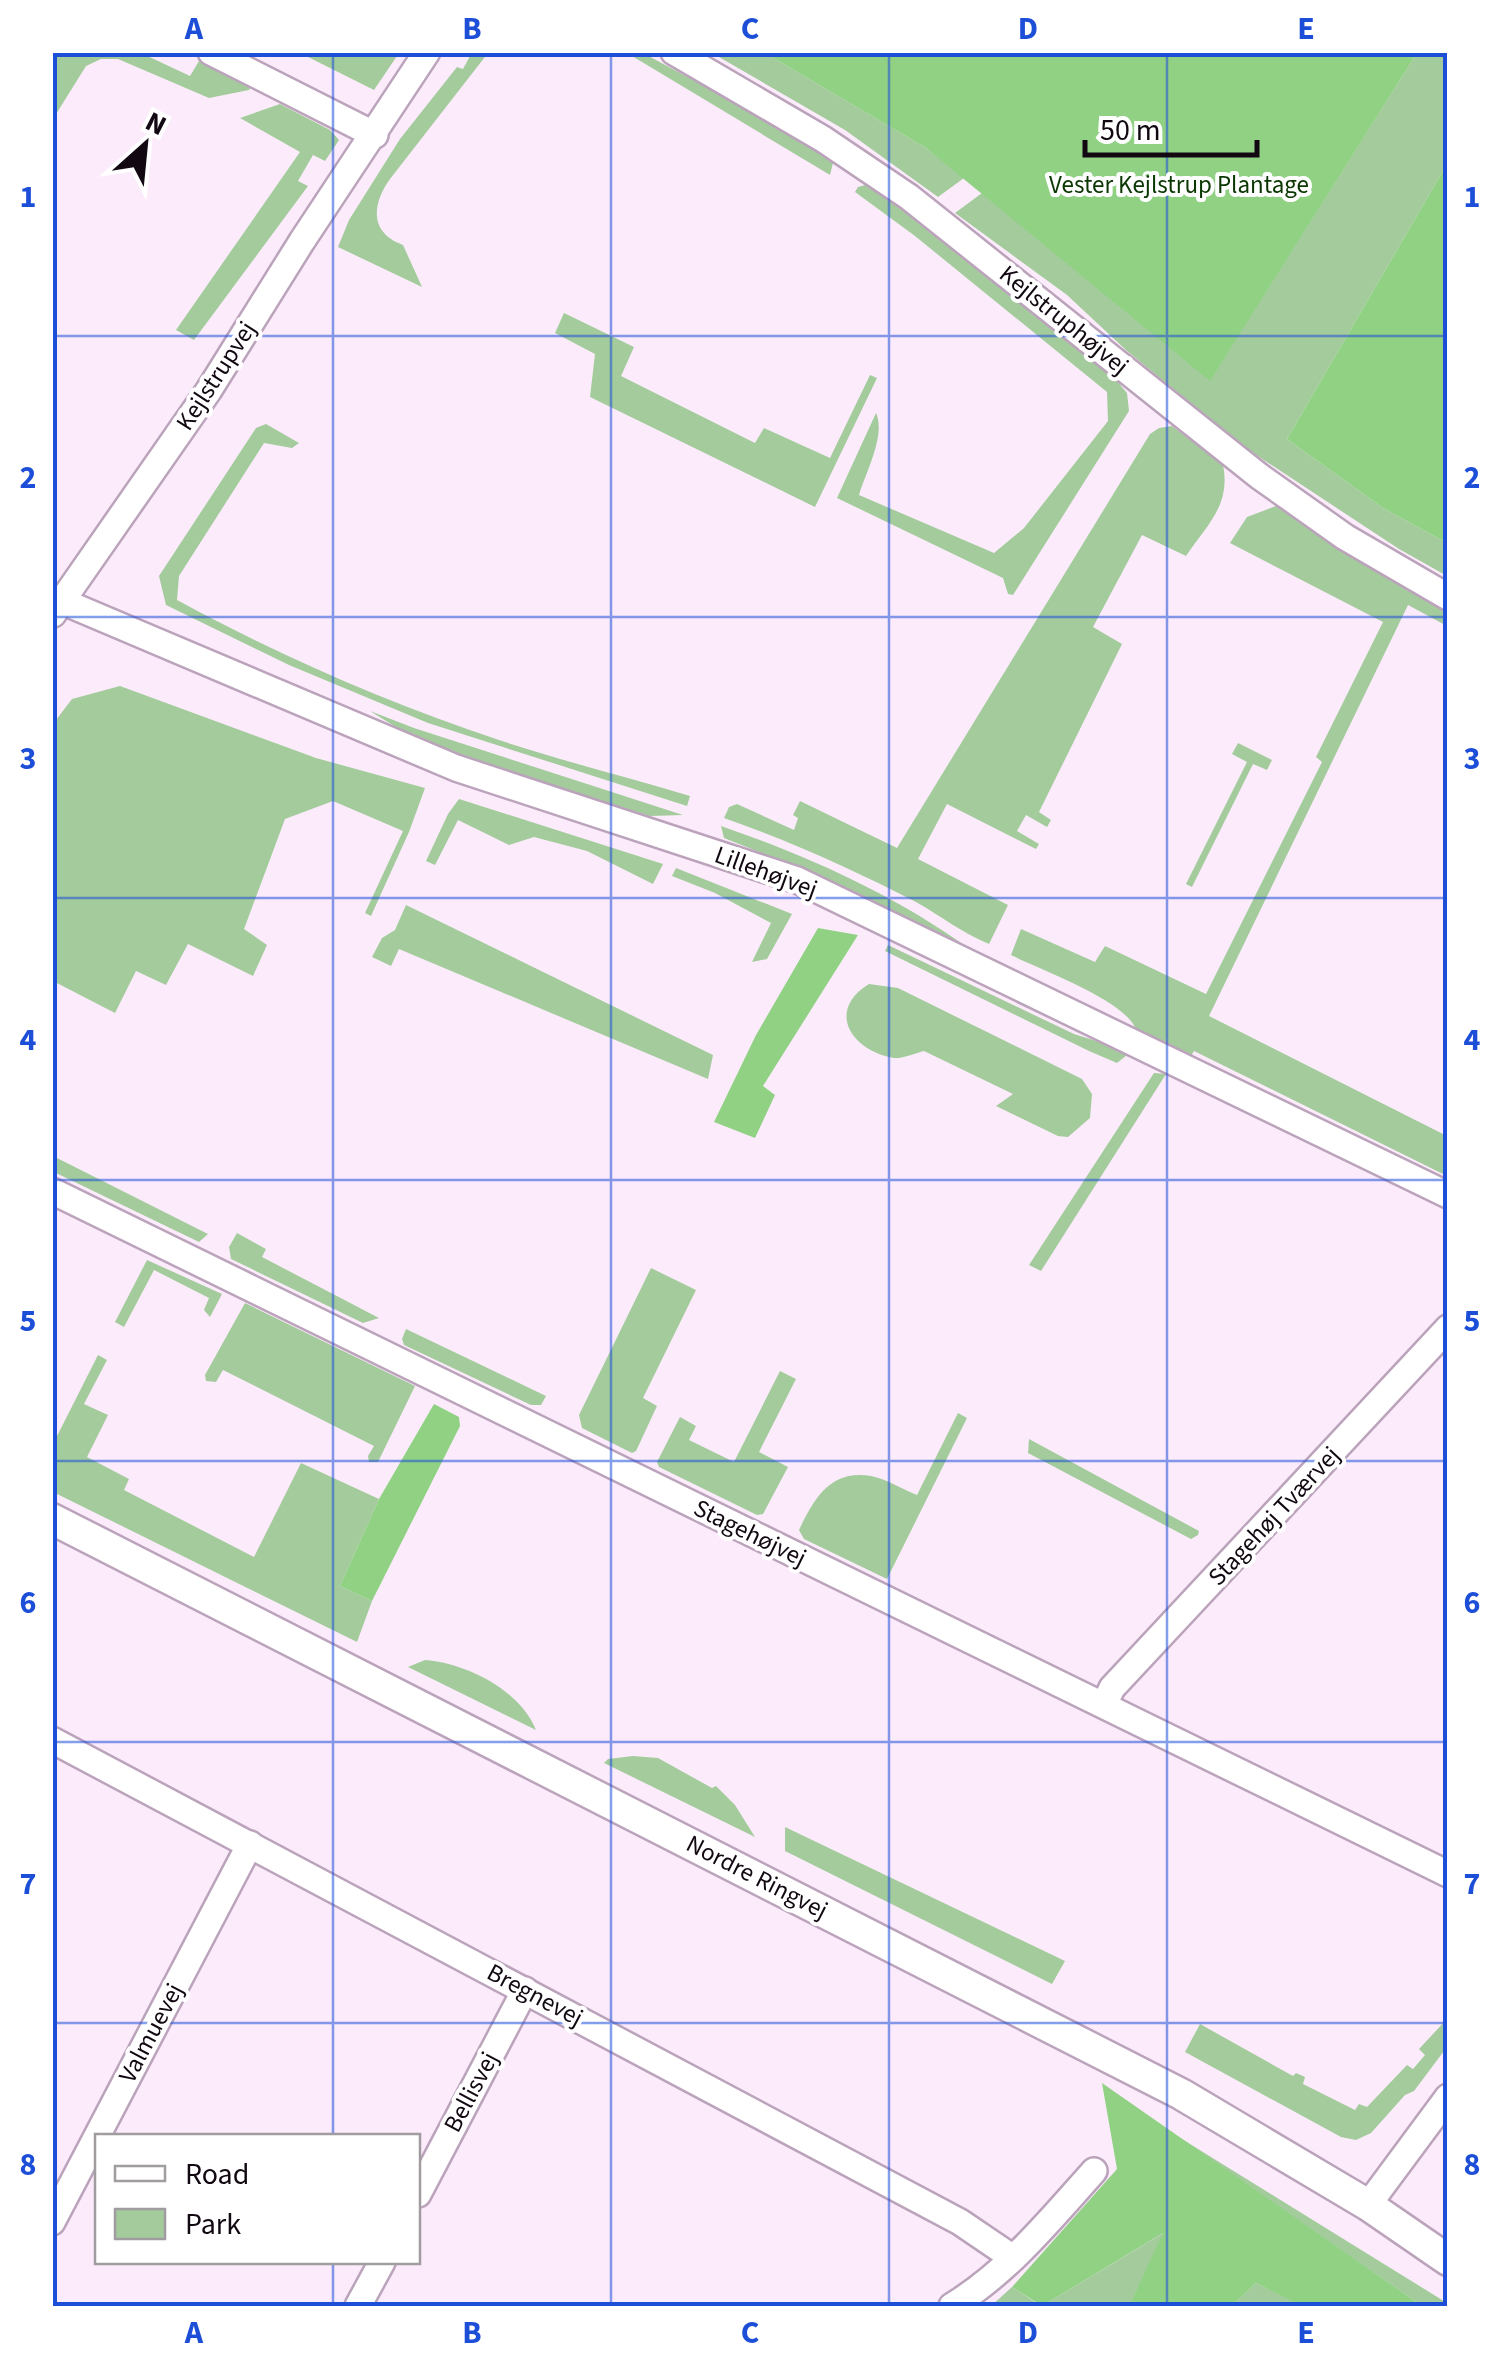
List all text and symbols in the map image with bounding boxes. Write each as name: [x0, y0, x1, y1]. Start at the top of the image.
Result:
text: A: [184, 6, 204, 52]
text: B: [462, 6, 482, 52]
text: C: [741, 6, 759, 52]
text: D: [1018, 6, 1038, 52]
text: E: [1297, 6, 1315, 52]
north arrow: [95, 95, 195, 195]
scale bar: [1085, 95, 1258, 157]
text: N: [139, 102, 173, 146]
text: 50 m: [1100, 109, 1161, 152]
park label: Vester Kejlstrup Plantage: [1049, 167, 1309, 203]
text: 1: [20, 174, 36, 220]
text: 1: [1464, 174, 1480, 220]
street label: Kejlstruphøjvej: [992, 257, 1136, 383]
street label: Kejlstrupvej: [167, 314, 265, 438]
text: 2: [20, 455, 36, 501]
text: 2: [1464, 455, 1480, 501]
text: 3: [20, 736, 36, 782]
text: 3: [1464, 736, 1480, 782]
street label: Lillehøjvej: [710, 837, 822, 907]
text: 4: [20, 1017, 37, 1063]
text: 4: [1464, 1017, 1481, 1063]
text: 5: [20, 1298, 36, 1344]
text: 5: [1464, 1298, 1480, 1344]
street label: Stagehøj Tværvej: [1200, 1438, 1348, 1594]
street label: Stagehøjvej: [688, 1490, 812, 1576]
text: 6: [20, 1580, 36, 1626]
text: 6: [1464, 1580, 1480, 1626]
street label: Nordre Ringvej: [680, 1826, 834, 1928]
text: 7: [20, 1861, 36, 1907]
text: 7: [1464, 1861, 1480, 1907]
street label: Bregnevej: [481, 1955, 589, 2035]
street label: Valmuevej: [110, 1977, 192, 2089]
street label: Bellisvej: [435, 2045, 507, 2139]
legend: [95, 2134, 420, 2264]
text: 8: [20, 2142, 36, 2188]
text: 8: [1464, 2142, 1480, 2188]
text: Road: [185, 2153, 249, 2196]
text: Park: [185, 2203, 241, 2246]
text: A: [184, 2310, 204, 2356]
text: B: [462, 2310, 482, 2356]
text: C: [741, 2310, 759, 2356]
text: D: [1018, 2310, 1038, 2356]
text: E: [1297, 2310, 1315, 2356]

